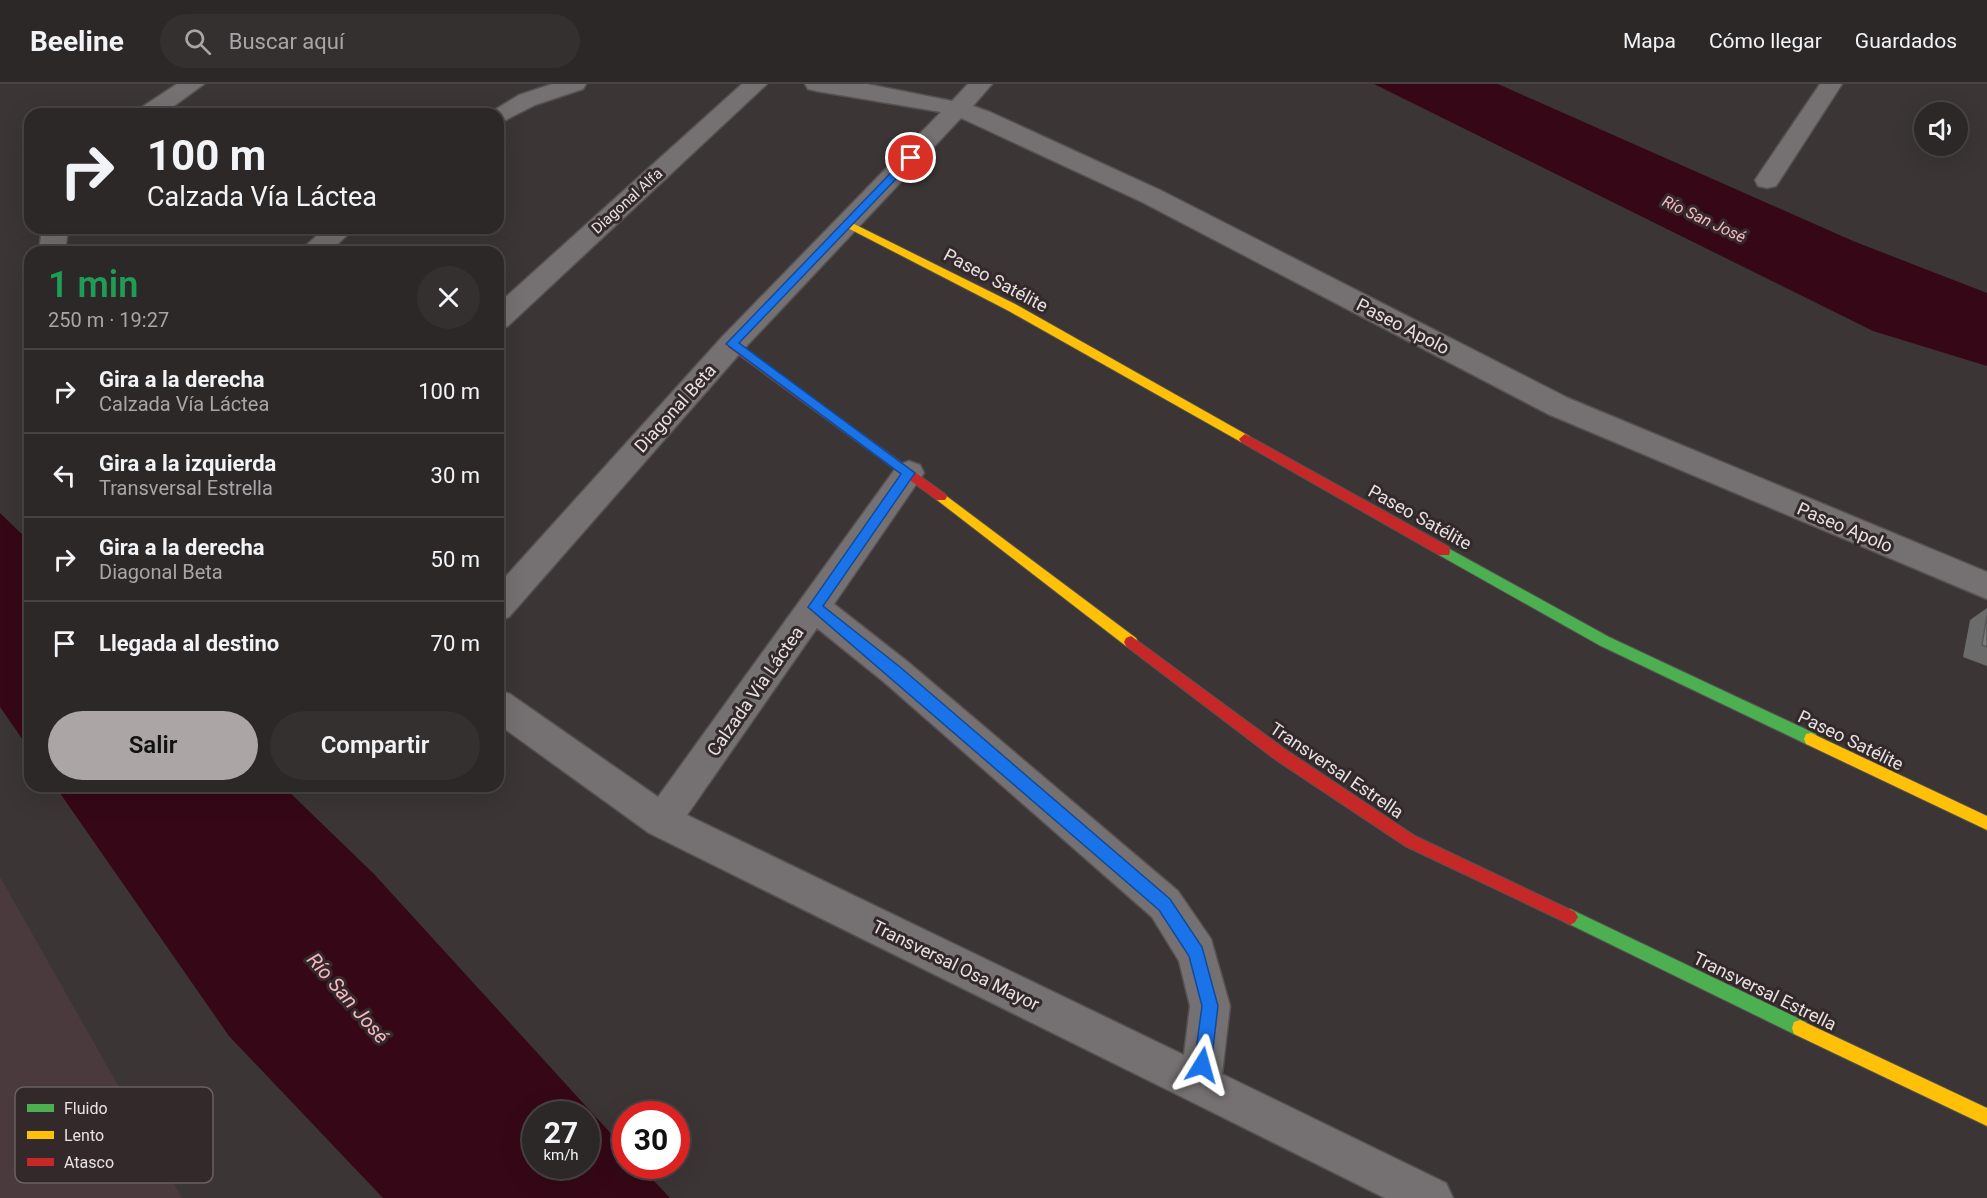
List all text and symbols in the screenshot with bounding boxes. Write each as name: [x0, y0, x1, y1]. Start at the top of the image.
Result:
search box: [160, 14, 580, 68]
text: Beeline: [30, 25, 124, 58]
icon: search: [181, 25, 214, 58]
text: Buscar aquí: [229, 29, 344, 54]
text: Mapa: [1623, 29, 1676, 53]
text: Cómo llegar: [1709, 29, 1822, 53]
text: Guardados: [1855, 29, 1957, 53]
map controls: [1914, 102, 1968, 156]
button: sound: [1914, 102, 1968, 156]
text: 100 m: [147, 131, 266, 180]
icon: right: [48, 132, 126, 210]
pin: [885, 132, 936, 183]
icon: arrive: [894, 141, 927, 174]
street label: Diagonal Alfa: [588, 164, 666, 238]
text: Calzada Vía Láctea: [147, 181, 377, 213]
water label: Río San José: [1659, 191, 1749, 247]
street label: Paseo Satélite: [940, 244, 1052, 316]
text: 1 min: [48, 264, 138, 306]
button: close: [417, 266, 480, 329]
street label: Paseo Apolo: [1353, 294, 1453, 358]
text: 250 m · 19:27: [48, 308, 169, 332]
street label: Diagonal Beta: [630, 360, 720, 456]
text: Gira a la derecha: [99, 367, 265, 392]
icon: right: [48, 375, 81, 408]
text: 100 m: [418, 379, 480, 404]
text: Calzada Vía Láctea: [99, 392, 269, 416]
text: Gira a la izquierda: [99, 451, 276, 476]
icon: left: [48, 459, 81, 492]
text: 30 m: [431, 463, 480, 488]
text: Transversal Estrella: [99, 476, 273, 500]
street label: Paseo Satélite: [1365, 480, 1475, 554]
street label: Paseo Apolo: [1794, 498, 1896, 556]
text: Gira a la derecha: [99, 535, 265, 560]
icon: right: [48, 543, 81, 576]
text: 50 m: [431, 547, 480, 572]
text: Diagonal Beta: [99, 560, 223, 584]
street label: Calzada Vía Láctea: [702, 622, 808, 760]
icon: arrive: [48, 627, 81, 660]
text: Llegada al destino: [99, 631, 279, 656]
text: 70 m: [431, 631, 480, 656]
street label: Paseo Satélite: [1795, 705, 1907, 775]
button: Salir: [48, 711, 258, 780]
button: Compartir: [270, 711, 480, 780]
street label: Transversal Estrella: [1266, 718, 1408, 822]
street label: Transversal Osa Mayor: [869, 915, 1043, 1015]
street label: Transversal Estrella: [1690, 947, 1840, 1035]
water label: Río San José: [302, 948, 394, 1048]
position arrow: [1170, 1033, 1234, 1097]
legend: [15, 1087, 213, 1183]
text: Fluido: [64, 1099, 108, 1118]
speed limit sign: 30: [612, 1101, 690, 1179]
text: 27: [544, 1115, 578, 1150]
text: Lento: [64, 1126, 104, 1145]
text: km/h: [543, 1146, 579, 1164]
text: Atasco: [64, 1153, 114, 1172]

